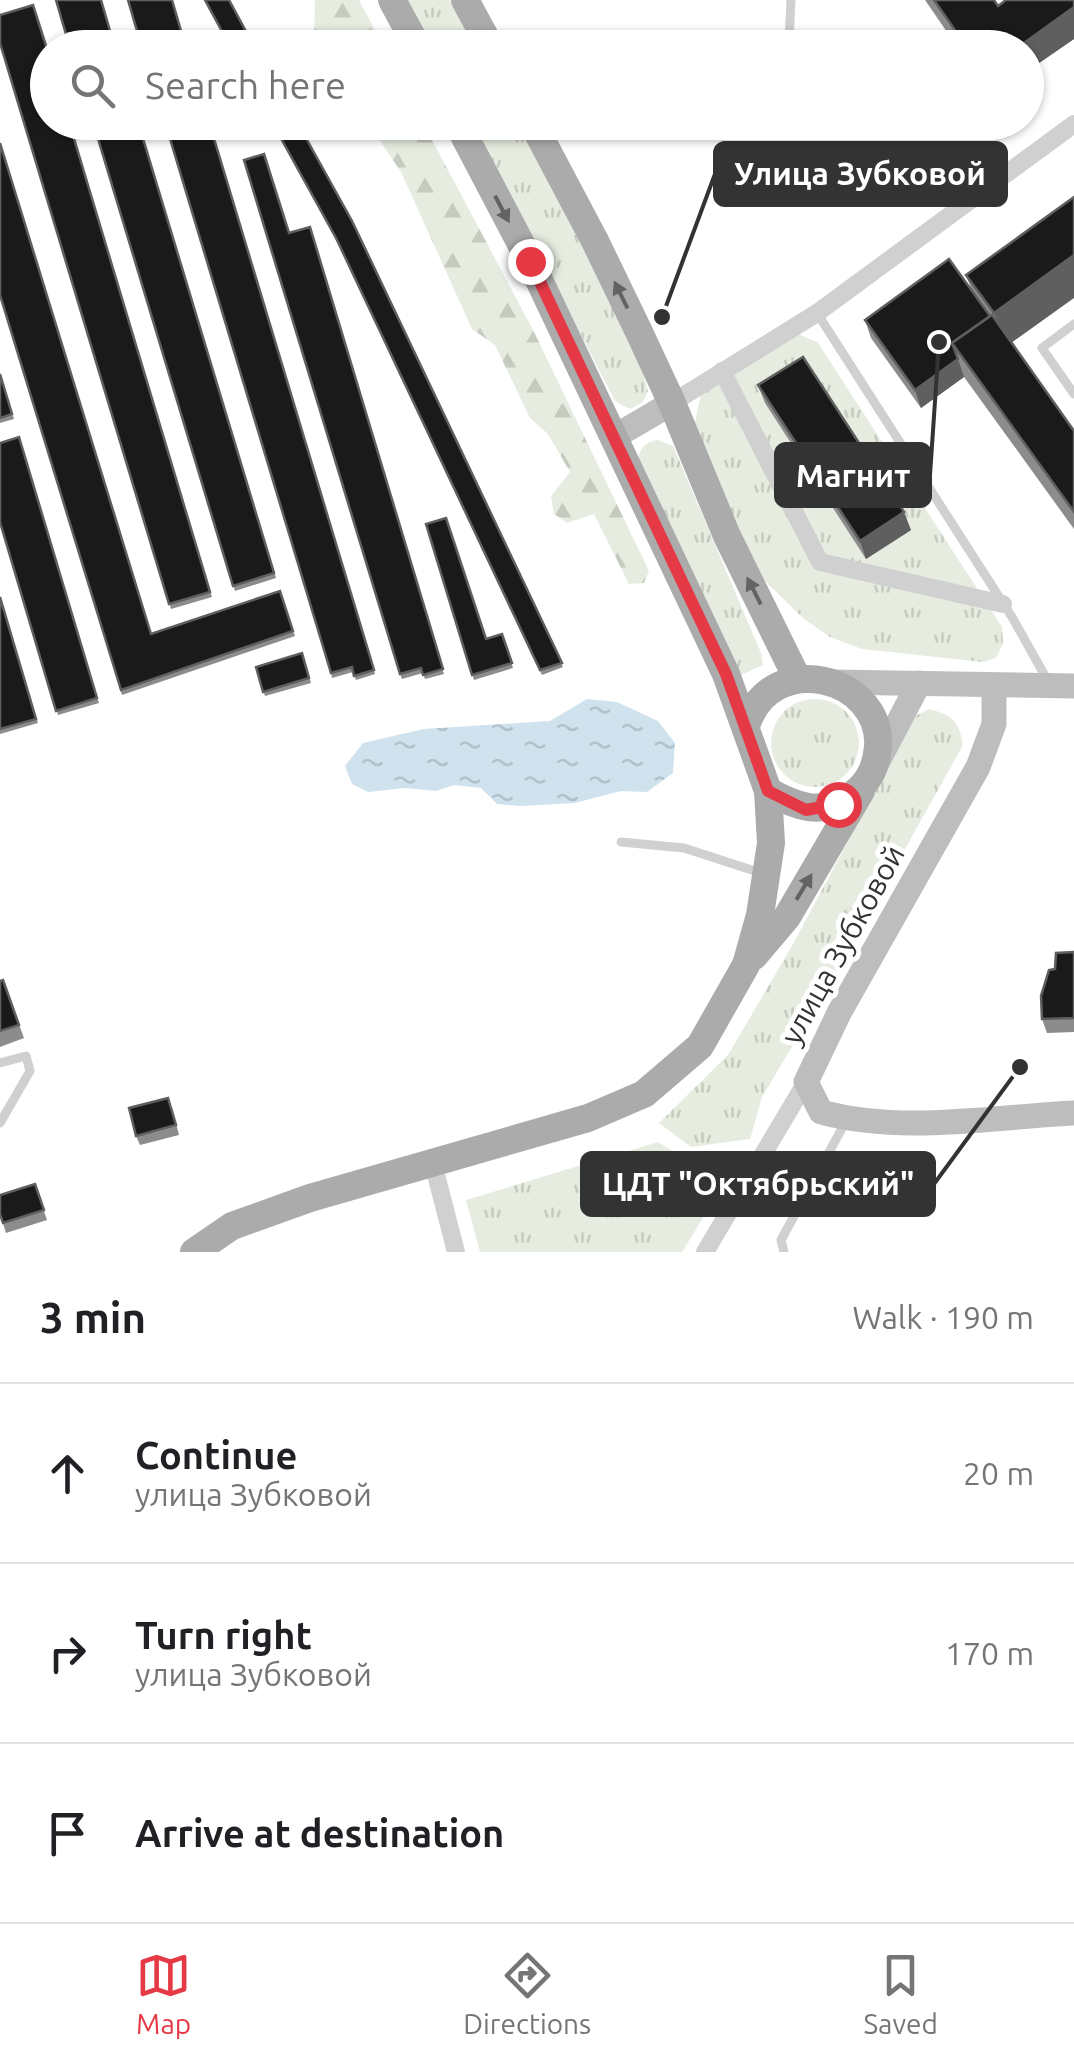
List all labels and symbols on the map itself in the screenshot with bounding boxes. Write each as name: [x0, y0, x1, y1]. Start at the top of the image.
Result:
callout: Улица Зубковой: [715, 143, 1006, 205]
text: Улица Зубковой: [734, 155, 986, 191]
one-way arrow: [494, 194, 511, 223]
route end: [508, 239, 554, 285]
one-way arrow: [612, 280, 629, 309]
callout: Магнит: [776, 444, 930, 506]
text: Магнит: [796, 457, 910, 493]
one-way arrow: [746, 576, 763, 605]
route start: [816, 782, 862, 828]
street label: улица Зубковой: [773, 839, 911, 1050]
one-way arrow: [795, 873, 812, 901]
callout: ЦДТ "Октябрьский": [582, 1153, 934, 1215]
text: ЦДТ "Октябрьский": [602, 1165, 914, 1201]

